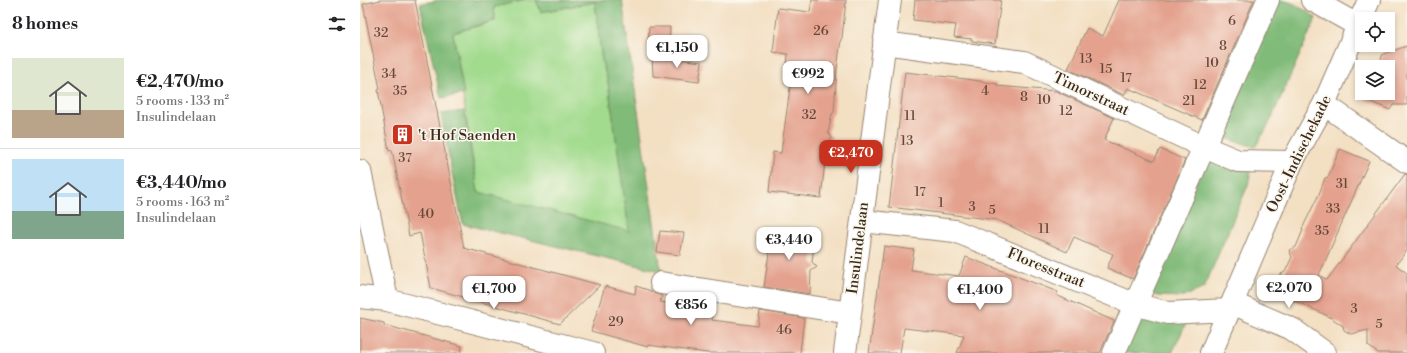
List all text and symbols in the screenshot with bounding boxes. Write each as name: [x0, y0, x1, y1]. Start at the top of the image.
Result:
map controls: [1355, 12, 1395, 100]
button: locate: [1355, 12, 1395, 52]
text: 8 homes: [12, 13, 78, 35]
icon: filters: [326, 13, 348, 35]
house number: 6: [1228, 13, 1236, 29]
house number: 26: [813, 23, 829, 39]
house number: 32: [374, 25, 388, 41]
pin: €1,150: [644, 35, 710, 69]
house number: 8: [1219, 38, 1227, 54]
text: €1,150: [656, 40, 698, 56]
house number: 13: [1080, 51, 1092, 67]
house number: 10: [1205, 55, 1219, 71]
button: layers: [1355, 60, 1395, 100]
pin: €992: [784, 61, 832, 95]
house number: 15: [1100, 61, 1112, 77]
house number: 34: [381, 66, 397, 82]
text: €992: [792, 66, 824, 82]
street label: Timorstraat: [1050, 68, 1133, 120]
house number: 17: [1120, 70, 1132, 86]
text: €2,470/mo: [136, 71, 224, 93]
icon: home: [44, 74, 92, 122]
house number: 12: [1193, 77, 1207, 93]
house number: 35: [393, 83, 407, 99]
house number: 4: [981, 83, 989, 99]
house number: 8: [1020, 89, 1028, 105]
house number: 10: [1037, 92, 1051, 108]
street label: Oost-Indischekade: [1262, 92, 1336, 216]
text: 5 rooms · 133 m²: [136, 93, 229, 109]
house number: 21: [1182, 93, 1196, 109]
house number: 12: [1059, 103, 1073, 119]
house number: 32: [802, 107, 816, 123]
house number: 11: [904, 108, 916, 124]
text: Insulindelaan: [136, 109, 216, 125]
building icon: 't Hof Saenden: [390, 122, 416, 148]
place label: 't Hof Saenden: [418, 126, 516, 145]
house number: 13: [901, 133, 913, 149]
pin: €2,470: [818, 140, 884, 174]
text: €2,470: [828, 145, 874, 161]
house number: 37: [398, 150, 412, 166]
text: €3,440/mo: [136, 172, 227, 194]
icon: home: [44, 175, 92, 223]
house number: 31: [1336, 176, 1349, 192]
house number: 17: [914, 184, 926, 200]
text: 5 rooms · 163 m²: [136, 194, 229, 210]
house number: 1: [938, 195, 944, 211]
house number: 3: [968, 199, 976, 215]
street label: Insulindelaan: [843, 201, 873, 295]
house number: 33: [1326, 201, 1340, 217]
house number: 5: [988, 202, 996, 218]
house number: 40: [418, 206, 435, 222]
text: Insulindelaan: [136, 210, 216, 226]
house number: 11: [1038, 221, 1050, 237]
house number: 35: [1315, 223, 1329, 239]
pin: €3,440: [756, 227, 822, 261]
text: €3,440: [765, 232, 813, 248]
street label: Floresstraat: [1004, 244, 1088, 292]
pin: €2,070: [1256, 275, 1322, 309]
pin: €1,700: [461, 276, 527, 310]
pin: €1,400: [947, 277, 1013, 311]
text: €2,070: [1266, 280, 1312, 296]
text: €1,700: [471, 281, 517, 297]
text: €1,400: [957, 282, 1003, 298]
pin: €856: [667, 292, 715, 326]
text: €856: [675, 297, 708, 313]
house number: 3: [1350, 301, 1358, 317]
house number: 29: [608, 314, 624, 330]
house number: 5: [1375, 316, 1383, 332]
house number: 46: [776, 322, 792, 338]

